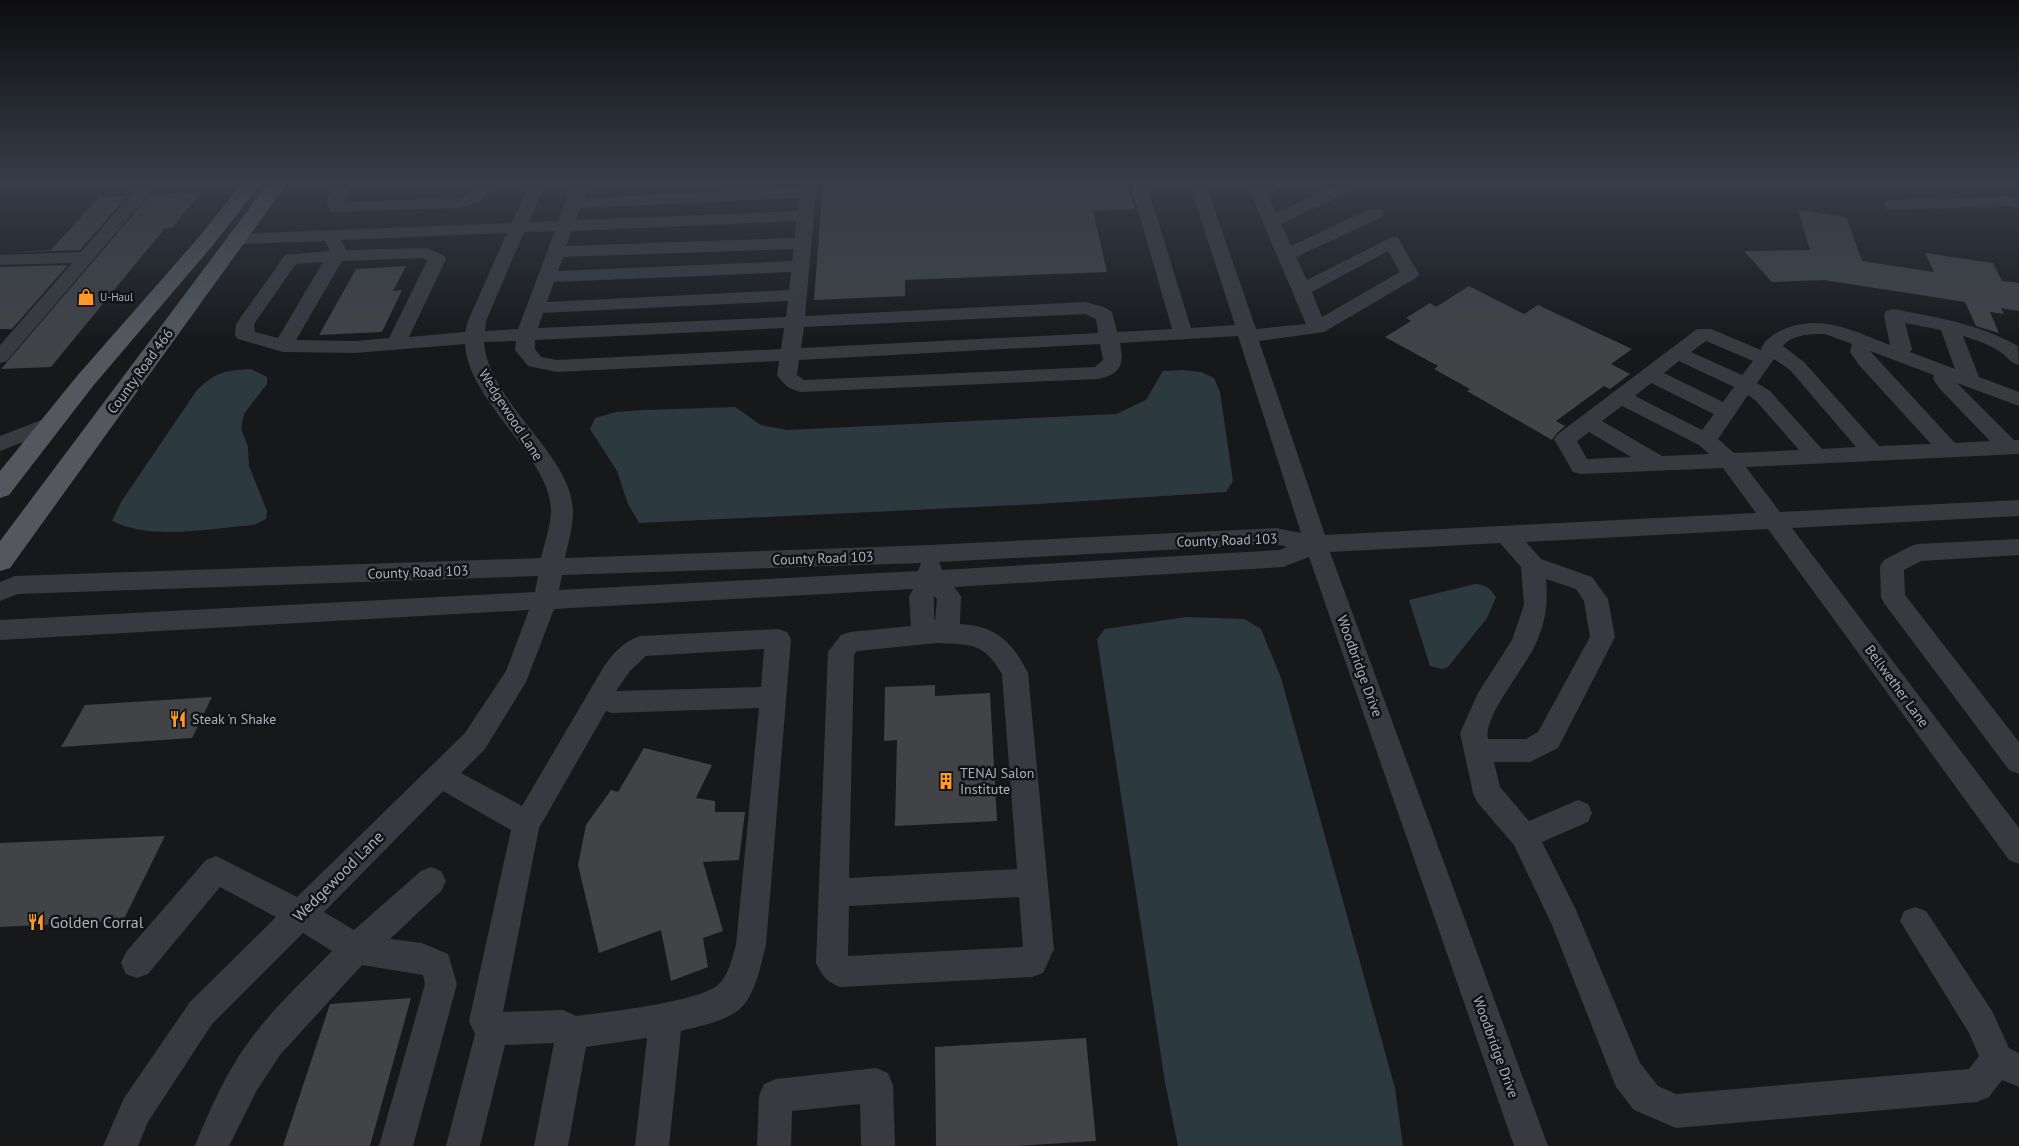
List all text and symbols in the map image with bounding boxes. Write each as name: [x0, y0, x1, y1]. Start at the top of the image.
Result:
shop icon: U-Haul: [76, 287, 96, 307]
place label: U-Haul: [100, 290, 134, 304]
street label: County Road 466: [103, 325, 177, 417]
street label: Wedgewood Lane: [475, 366, 547, 464]
street label: County Road 103: [1176, 529, 1278, 551]
street label: County Road 103: [772, 547, 874, 569]
street label: County Road 103: [367, 561, 469, 583]
street label: Woodbridge Drive: [1333, 613, 1387, 719]
street label: Bellwether Lane: [1861, 641, 1933, 731]
restaurant icon: Steak 'n Shake: [168, 709, 188, 729]
place label: Steak 'n Shake: [192, 710, 276, 728]
place label: TENAJ Salon Institute: [960, 764, 1034, 798]
building icon: TENAJ Salon Institute: [936, 771, 956, 791]
street label: Wedgewood Lane: [288, 826, 388, 926]
restaurant icon: Golden Corral: [26, 912, 46, 932]
place label: Golden Corral: [50, 912, 144, 932]
street label: Woodbridge Drive: [1469, 994, 1523, 1100]

